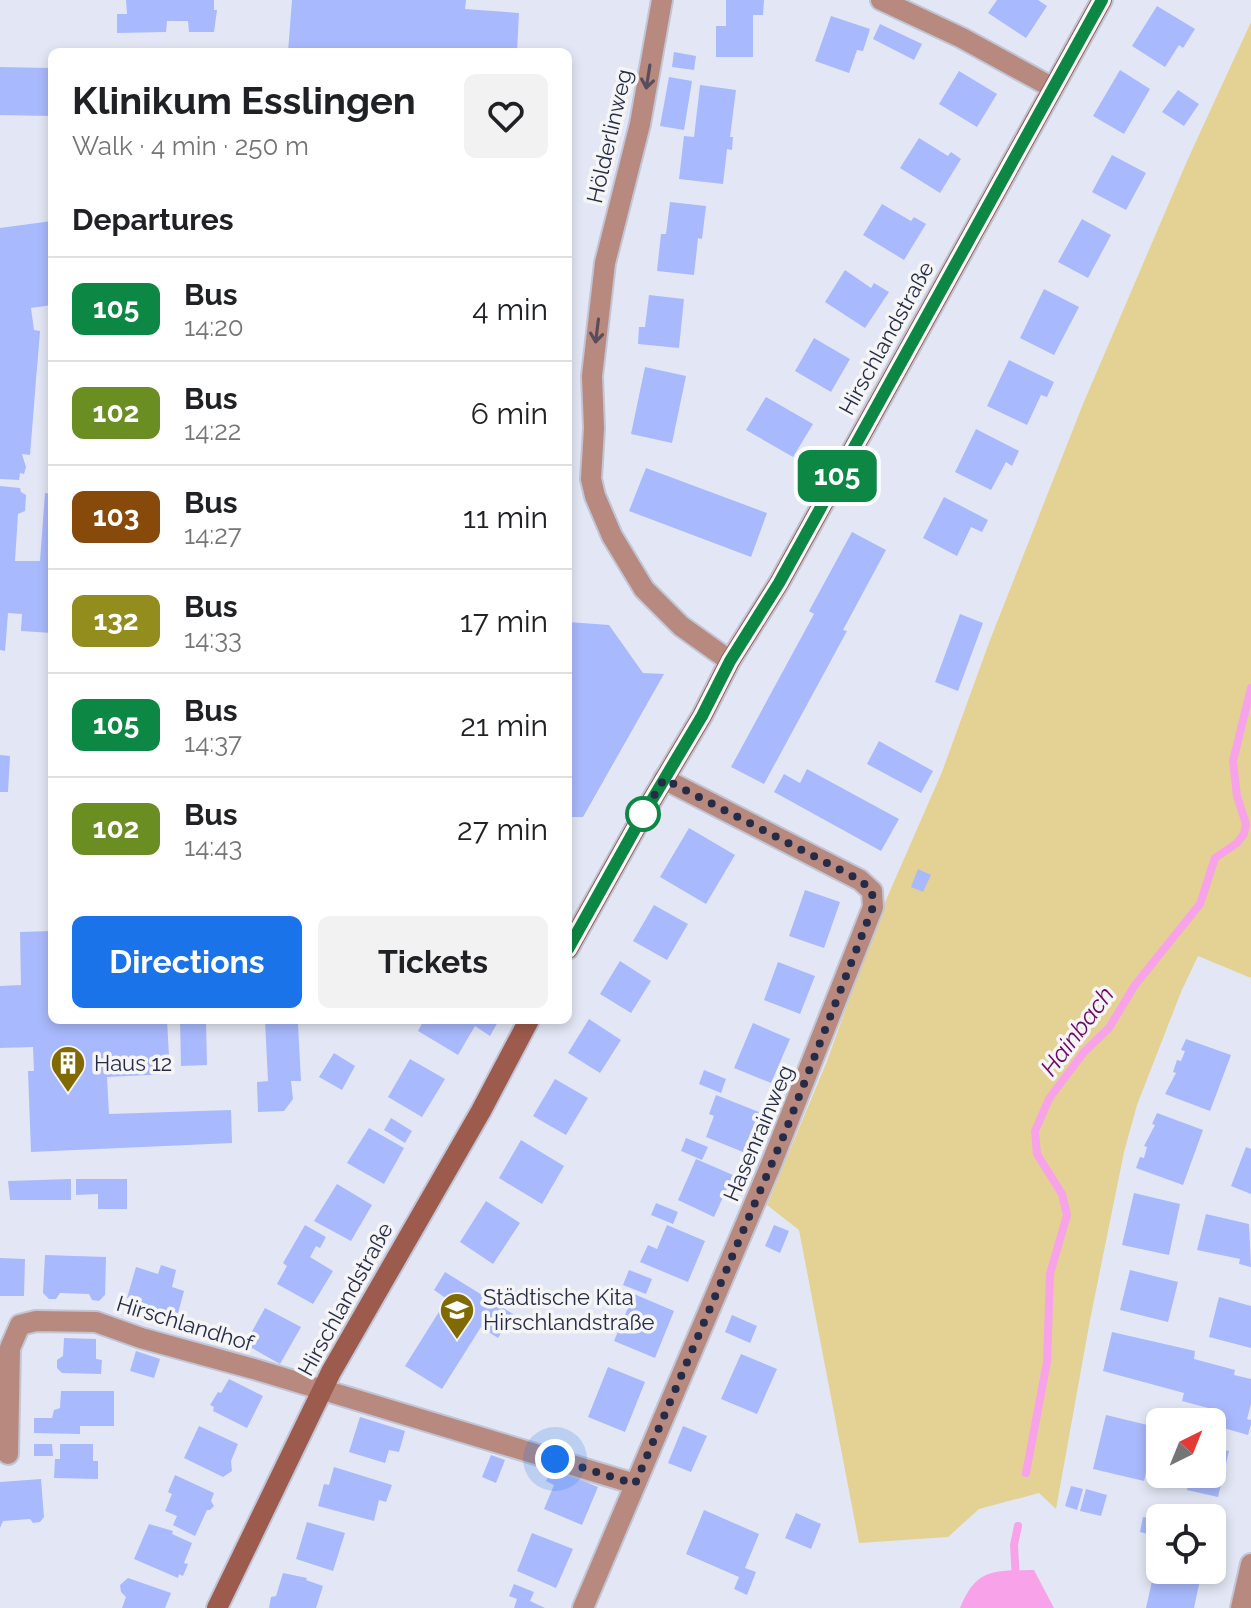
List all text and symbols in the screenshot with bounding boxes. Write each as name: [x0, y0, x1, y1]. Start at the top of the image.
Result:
one-way arrow: [640, 64, 655, 89]
street label: Hölderlinweg: [581, 66, 637, 206]
button: heart: [464, 74, 548, 158]
text: Klinikum Esslingen: [72, 78, 416, 123]
text: Walk · 4 min · 250 m: [72, 131, 309, 161]
text: Departures: [72, 202, 234, 237]
street label: Hirschlandstraße: [833, 257, 939, 419]
text: Bus: [184, 277, 238, 312]
text: 105: [93, 292, 139, 325]
text: 4 min: [472, 292, 548, 327]
text: 14:20: [184, 312, 244, 342]
one-way arrow: [589, 318, 604, 343]
text: Bus: [184, 381, 238, 416]
text: 102: [93, 396, 139, 429]
text: 6 min: [471, 396, 548, 431]
text: 14:22: [184, 416, 241, 446]
line badge: 105: [791, 450, 883, 502]
text: 105: [814, 459, 860, 492]
text: Bus: [184, 485, 238, 520]
text: 103: [93, 500, 139, 533]
text: 11 min: [463, 500, 548, 535]
text: 14:27: [184, 520, 242, 550]
text: Bus: [184, 589, 238, 624]
text: 132: [93, 604, 139, 637]
text: 17 min: [460, 604, 548, 639]
text: 14:33: [184, 624, 242, 654]
text: Bus: [184, 693, 238, 728]
text: 105: [93, 708, 139, 741]
text: 21 min: [460, 708, 548, 743]
text: 14:37: [184, 728, 242, 758]
text: Bus: [184, 797, 238, 832]
unlabelled marker: [626, 797, 660, 831]
text: 102: [93, 812, 139, 845]
text: 27 min: [457, 812, 548, 847]
text: 14:43: [184, 832, 242, 862]
button: Directions: [72, 916, 302, 1008]
button: Tickets: [318, 916, 548, 1008]
water label: Hainbach: [1034, 981, 1120, 1081]
building icon: Haus 12: [49, 1044, 87, 1094]
place label: Haus 12: [94, 1050, 172, 1076]
street label: Hasenrainweg: [718, 1061, 798, 1205]
street label: Hirschlandstraße: [292, 1218, 398, 1380]
place label: Städtische Kita Hirschlandstraße: [483, 1284, 655, 1335]
street label: Hirschlandhof: [113, 1290, 257, 1356]
school or university icon: Städtische Kita Hirschlandstraße: [438, 1291, 476, 1341]
north arrow: [1146, 1408, 1226, 1488]
map controls: [1146, 1408, 1226, 1584]
your location: [535, 1439, 575, 1479]
button: locate: [1146, 1504, 1226, 1584]

